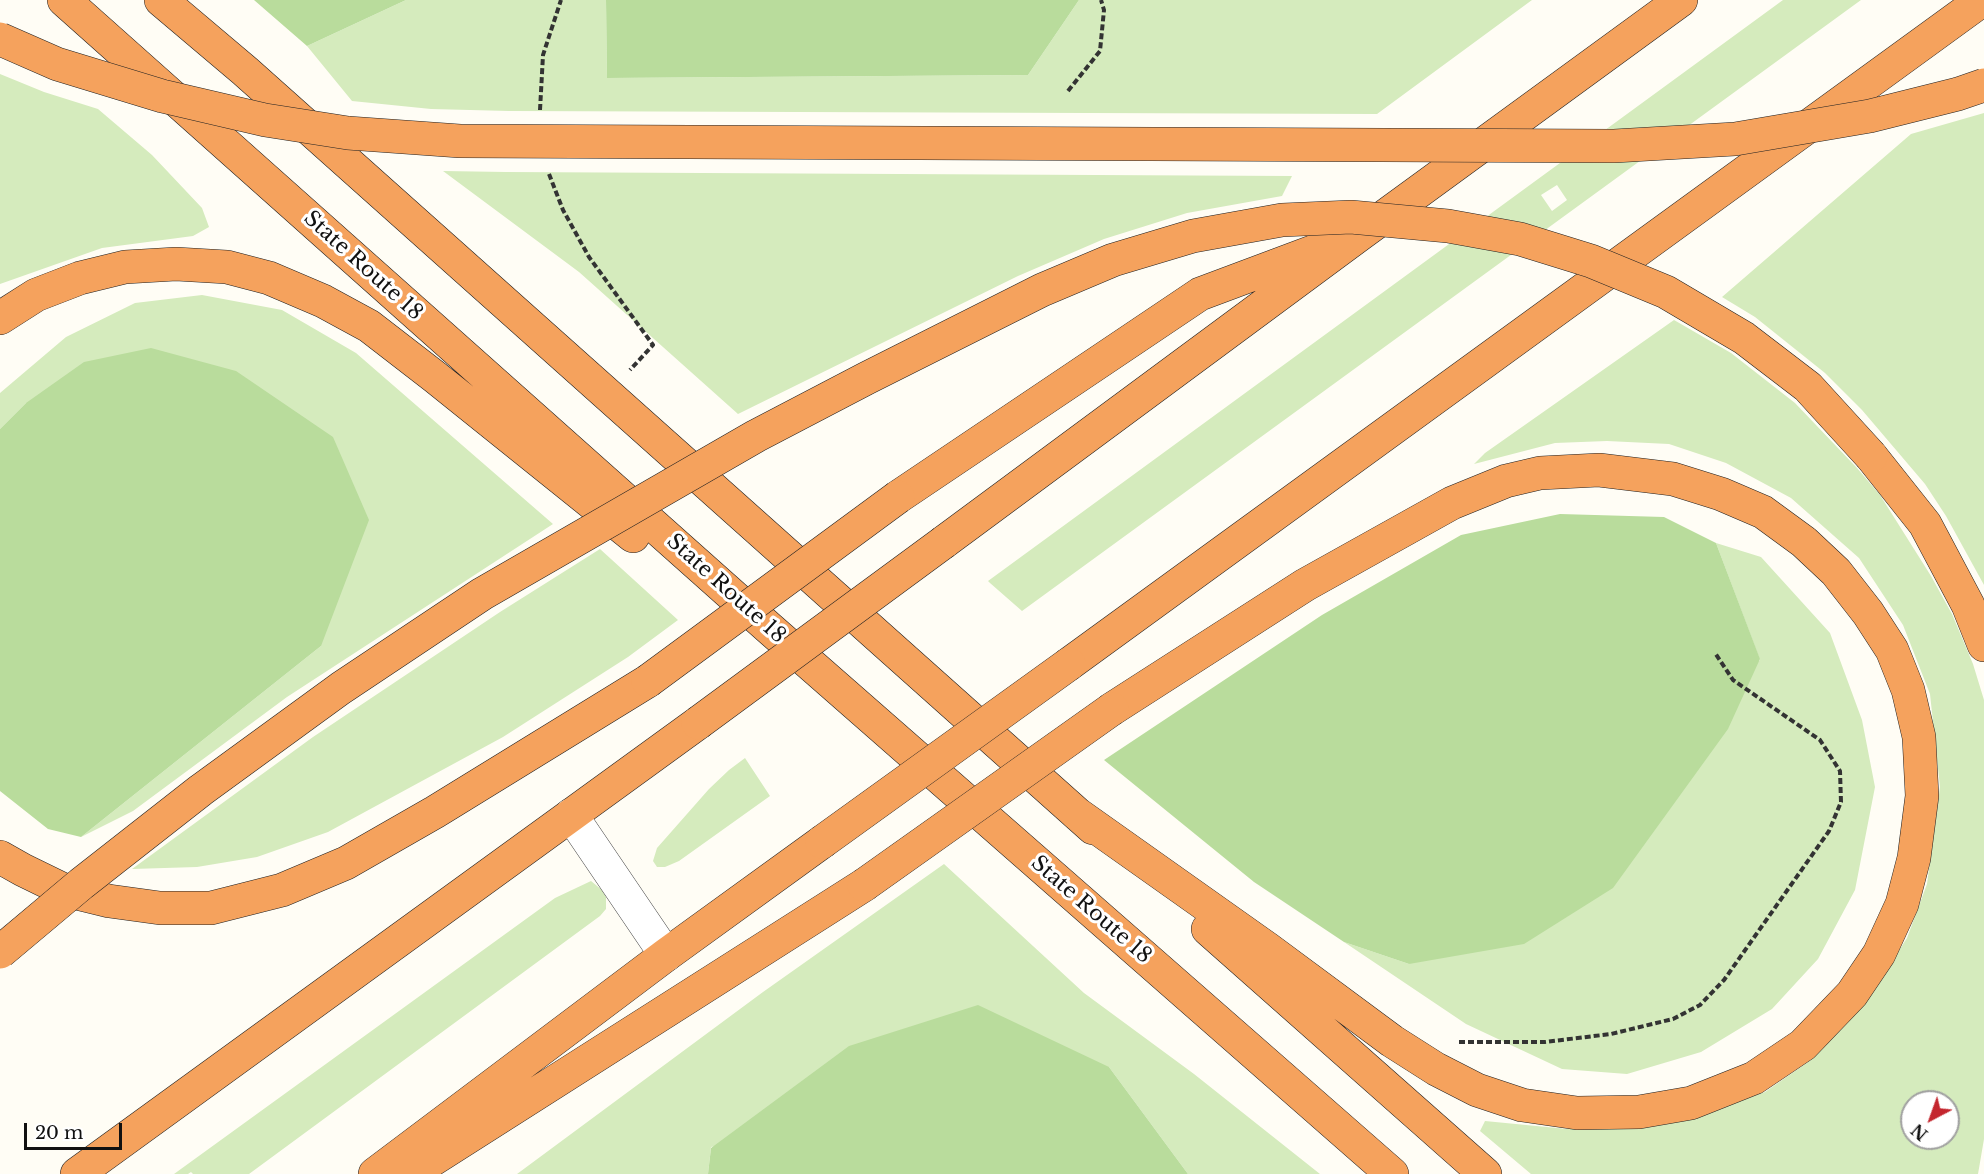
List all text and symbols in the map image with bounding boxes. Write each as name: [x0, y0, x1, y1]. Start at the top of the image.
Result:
street label: State Route 18: [298, 206, 428, 326]
street label: State Route 18: [661, 529, 791, 649]
street label: State Route 18: [1026, 851, 1156, 969]
north arrow: [1900, 1090, 1960, 1150]
scale bar: [27, 1111, 124, 1149]
text: N: [1907, 1120, 1932, 1145]
text: 20 m: [35, 1122, 83, 1144]

